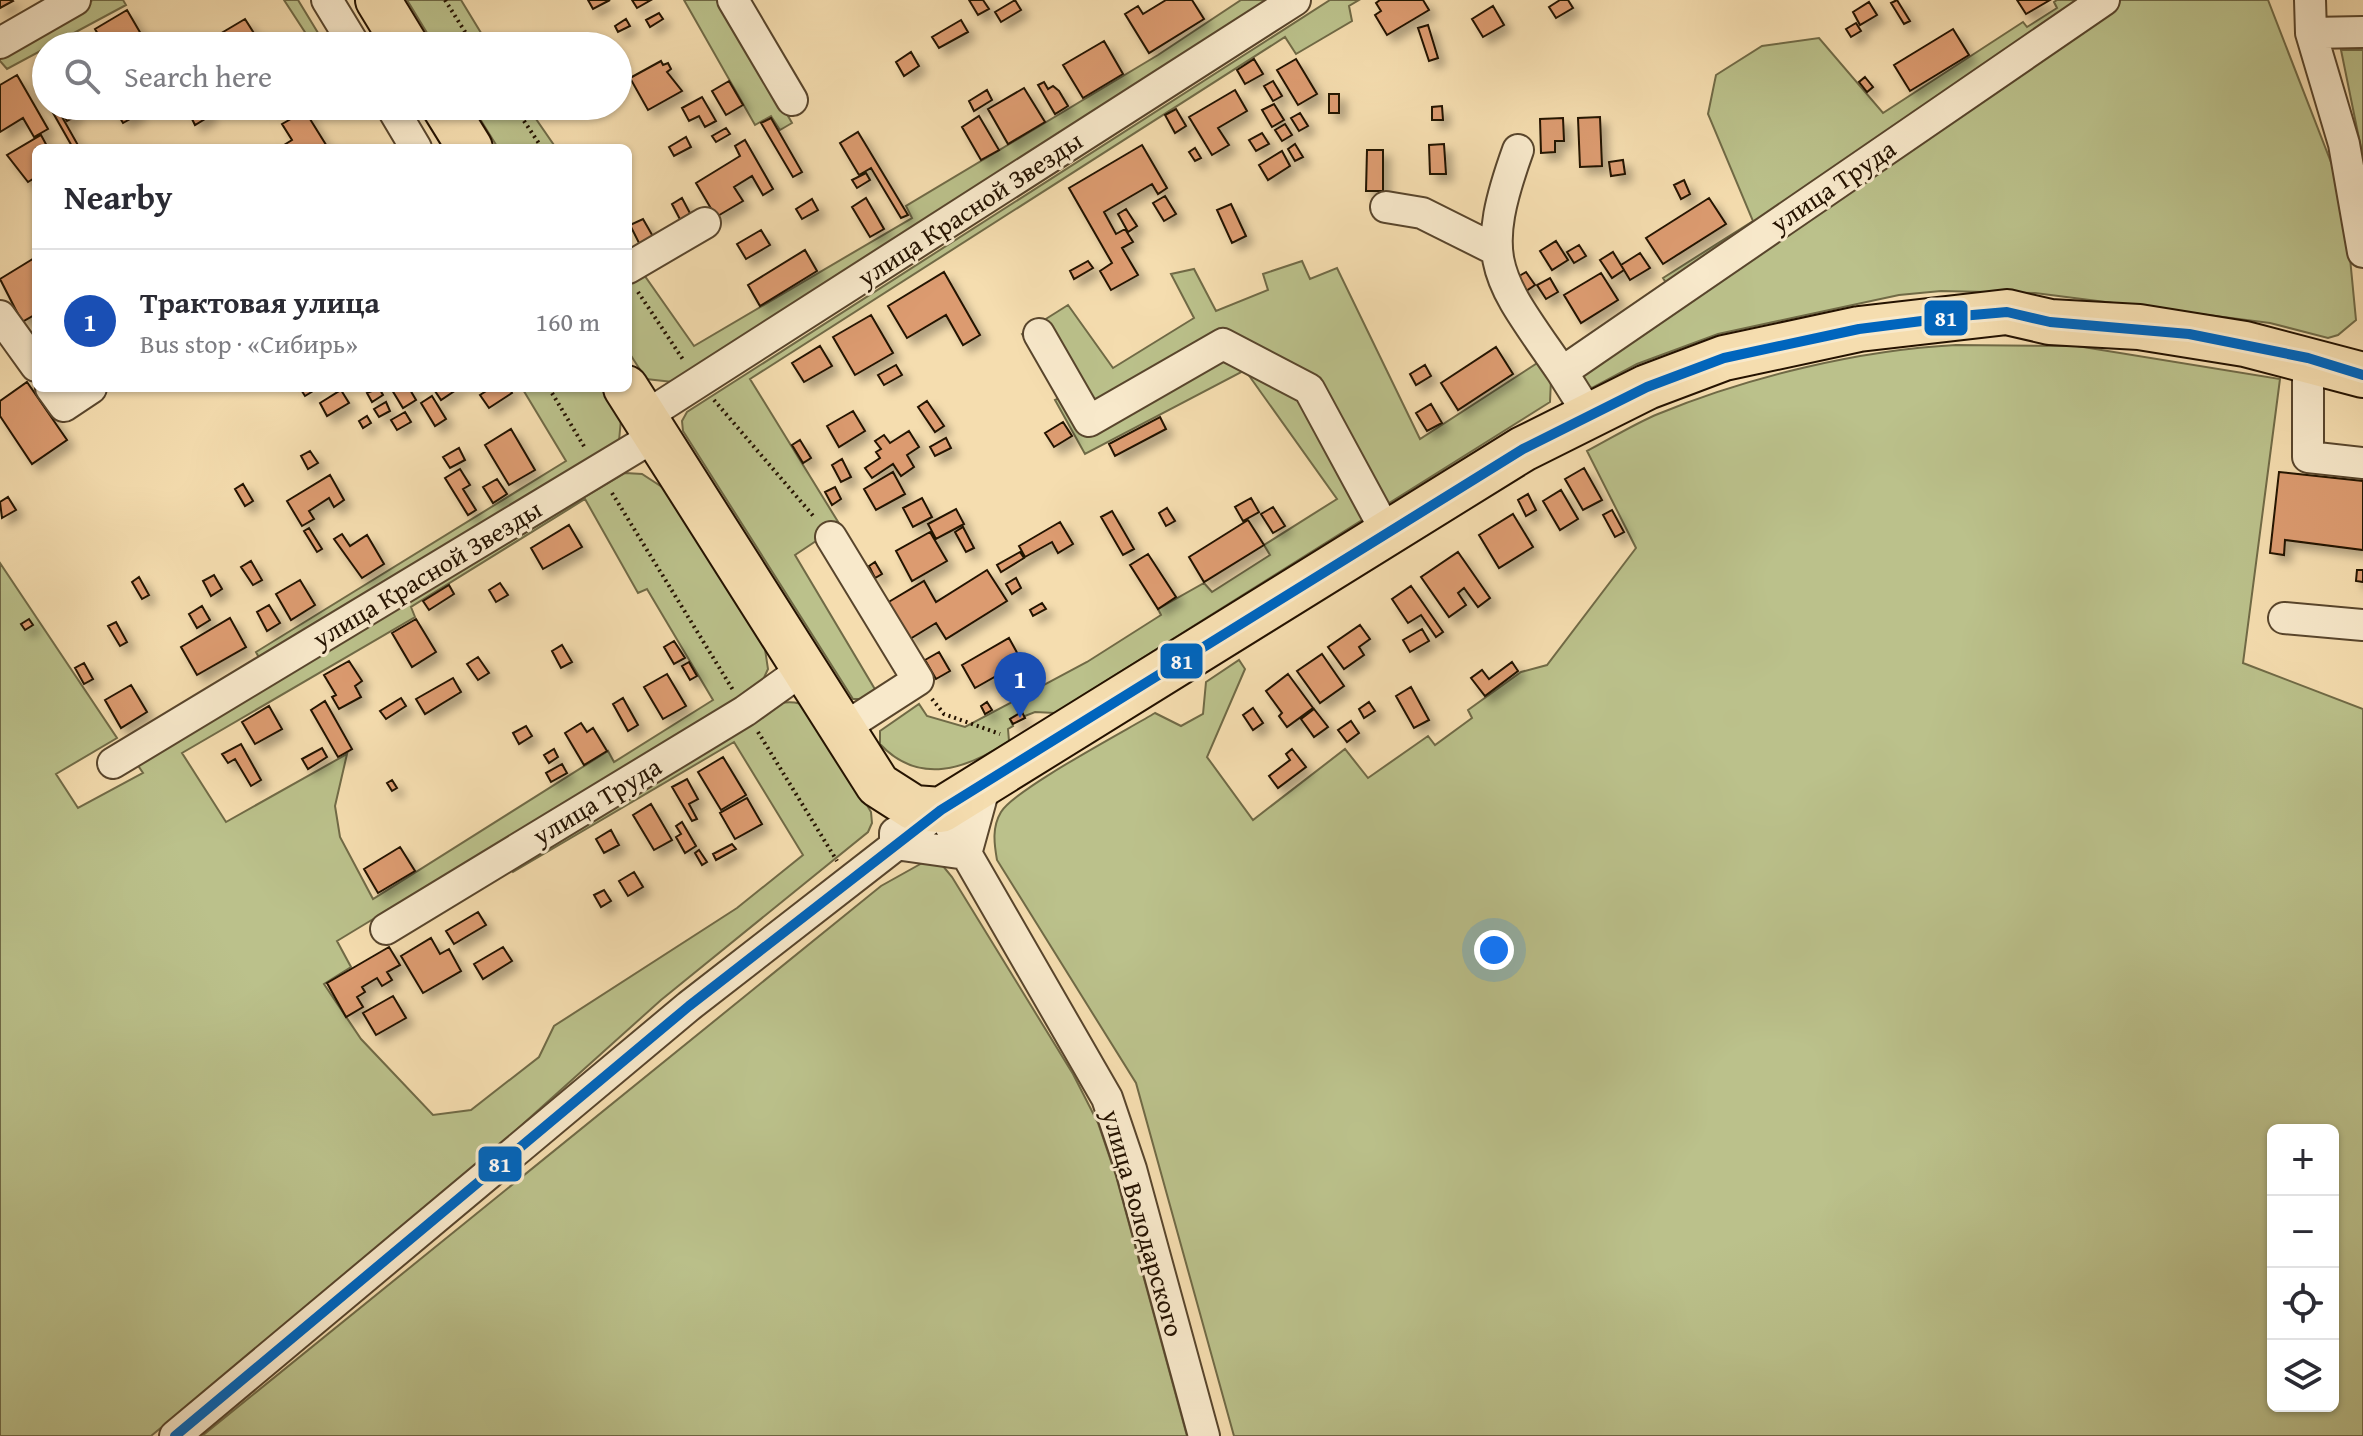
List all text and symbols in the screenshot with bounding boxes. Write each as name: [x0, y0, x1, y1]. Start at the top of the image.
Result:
search box: [32, 32, 632, 120]
icon: search: [60, 54, 104, 98]
text: Search here: [124, 54, 272, 98]
street label: улица Красной Звезды: [849, 121, 1090, 297]
street label: улица Труда: [1761, 129, 1904, 243]
text: Nearby: [64, 172, 173, 221]
text: Трактовая улица: [140, 280, 380, 324]
line badge: 81: [1923, 299, 1969, 337]
text: 1: [83, 302, 97, 341]
text: 160 m: [535, 302, 600, 341]
text: 81: [1935, 302, 1957, 334]
text: Bus stop · «Сибирь»: [140, 324, 358, 363]
street label: улица Красной Звезды: [304, 490, 549, 658]
line badge: 81: [1159, 642, 1204, 680]
text: 81: [1171, 645, 1193, 677]
pin: 1: [994, 652, 1046, 718]
street label: улица Труда: [524, 746, 669, 855]
your location: [1474, 930, 1514, 970]
street label: улица Володарского: [1092, 1104, 1195, 1341]
map controls: [2267, 1124, 2339, 1412]
button: +: [2267, 1124, 2339, 1196]
line badge: 81: [477, 1145, 523, 1183]
text: 81: [489, 1148, 511, 1180]
button: −: [2267, 1196, 2339, 1268]
button: locate: [2267, 1268, 2339, 1340]
button: layers: [2267, 1340, 2339, 1412]

